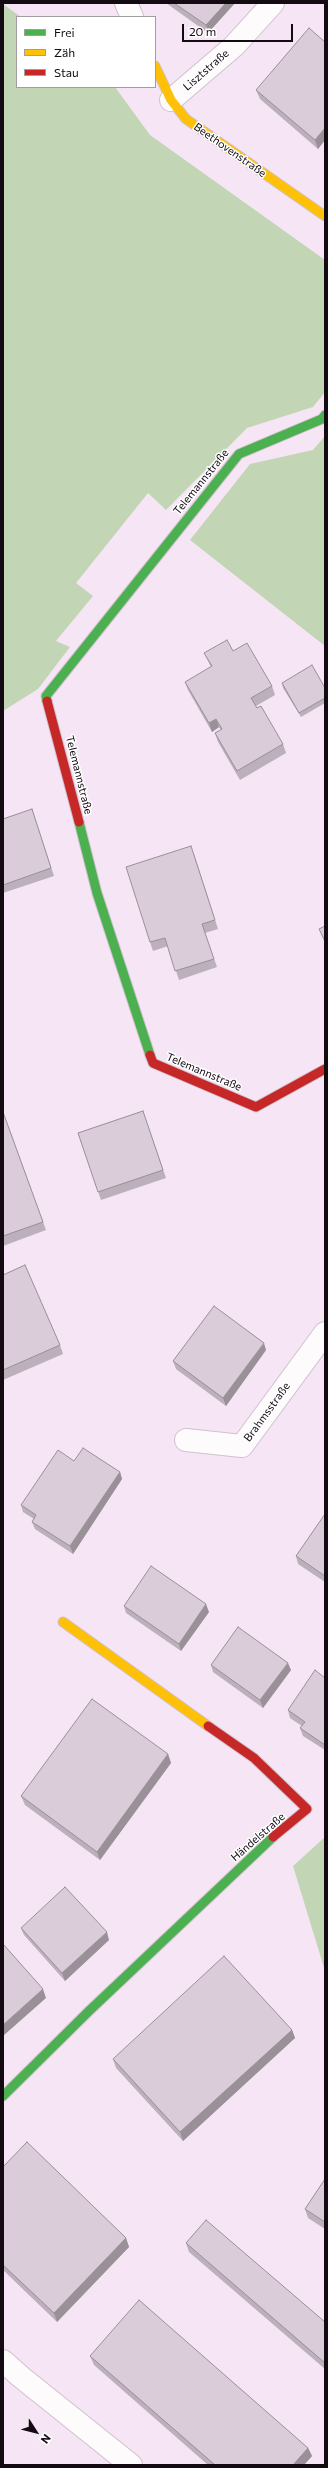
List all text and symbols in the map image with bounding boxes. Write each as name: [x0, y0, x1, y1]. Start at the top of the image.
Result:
legend: [16, 16, 156, 88]
scale bar: [184, 16, 295, 42]
text: 20 m: [189, 24, 216, 38]
text: Frei: [54, 25, 75, 39]
text: Zäh: [54, 45, 75, 59]
street label: Lisztstraße: [181, 47, 231, 93]
text: Stau: [54, 65, 79, 79]
street label: Beethovenstraße: [191, 120, 269, 180]
street label: Telemannstraße: [171, 447, 231, 517]
street label: Telemannstraße: [63, 734, 95, 816]
street label: Telemannstraße: [164, 1050, 244, 1094]
street label: Brahmsstraße: [241, 1380, 293, 1444]
street label: Händelstraße: [228, 1810, 288, 1864]
north arrow: [16, 2412, 56, 2452]
text: N: [38, 2432, 54, 2447]

